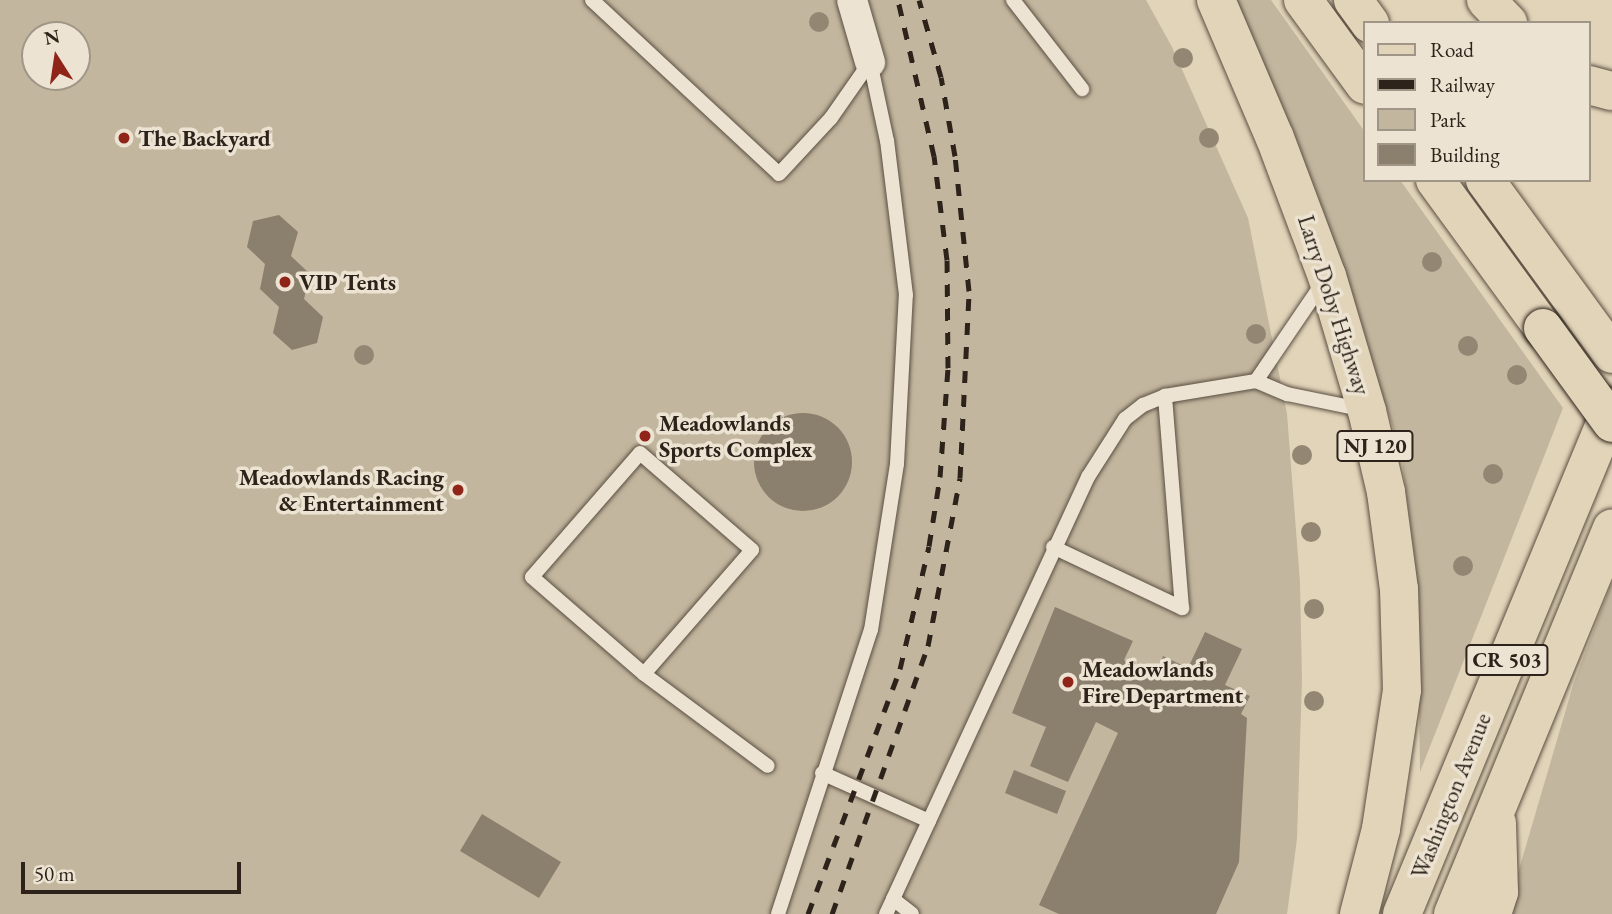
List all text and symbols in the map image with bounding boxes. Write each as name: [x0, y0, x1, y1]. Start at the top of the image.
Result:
north arrow: [21, 21, 91, 91]
legend: [1364, 21, 1591, 182]
text: N: [42, 23, 62, 51]
text: Road: [1430, 36, 1474, 63]
text: Railway: [1430, 71, 1495, 98]
text: Park: [1430, 106, 1466, 133]
place label: The Backyard: [138, 124, 271, 152]
marker: The Backyard: [116, 130, 132, 146]
text: Building: [1430, 141, 1500, 168]
street label: Larry Doby Highway: [1292, 212, 1376, 398]
place label: VIP Tents: [299, 268, 396, 296]
marker: VIP Tents: [277, 274, 293, 290]
place label: Meadowlands Sports Complex: [659, 409, 812, 463]
marker: Meadowlands Sports Complex: [637, 428, 653, 444]
road number: NJ 120: [1335, 428, 1415, 464]
place label: Meadowlands Racing & Entertainment: [239, 463, 444, 517]
marker: Meadowlands Racing & Entertainment: [450, 482, 466, 498]
road number: CR 503: [1465, 642, 1549, 678]
place label: Meadowlands Fire Department: [1082, 655, 1243, 709]
marker: Meadowlands Fire Department: [1060, 674, 1076, 690]
street label: Washington Avenue: [1405, 709, 1497, 883]
scale bar: [24, 848, 245, 892]
text: 50 m: [34, 860, 75, 887]

